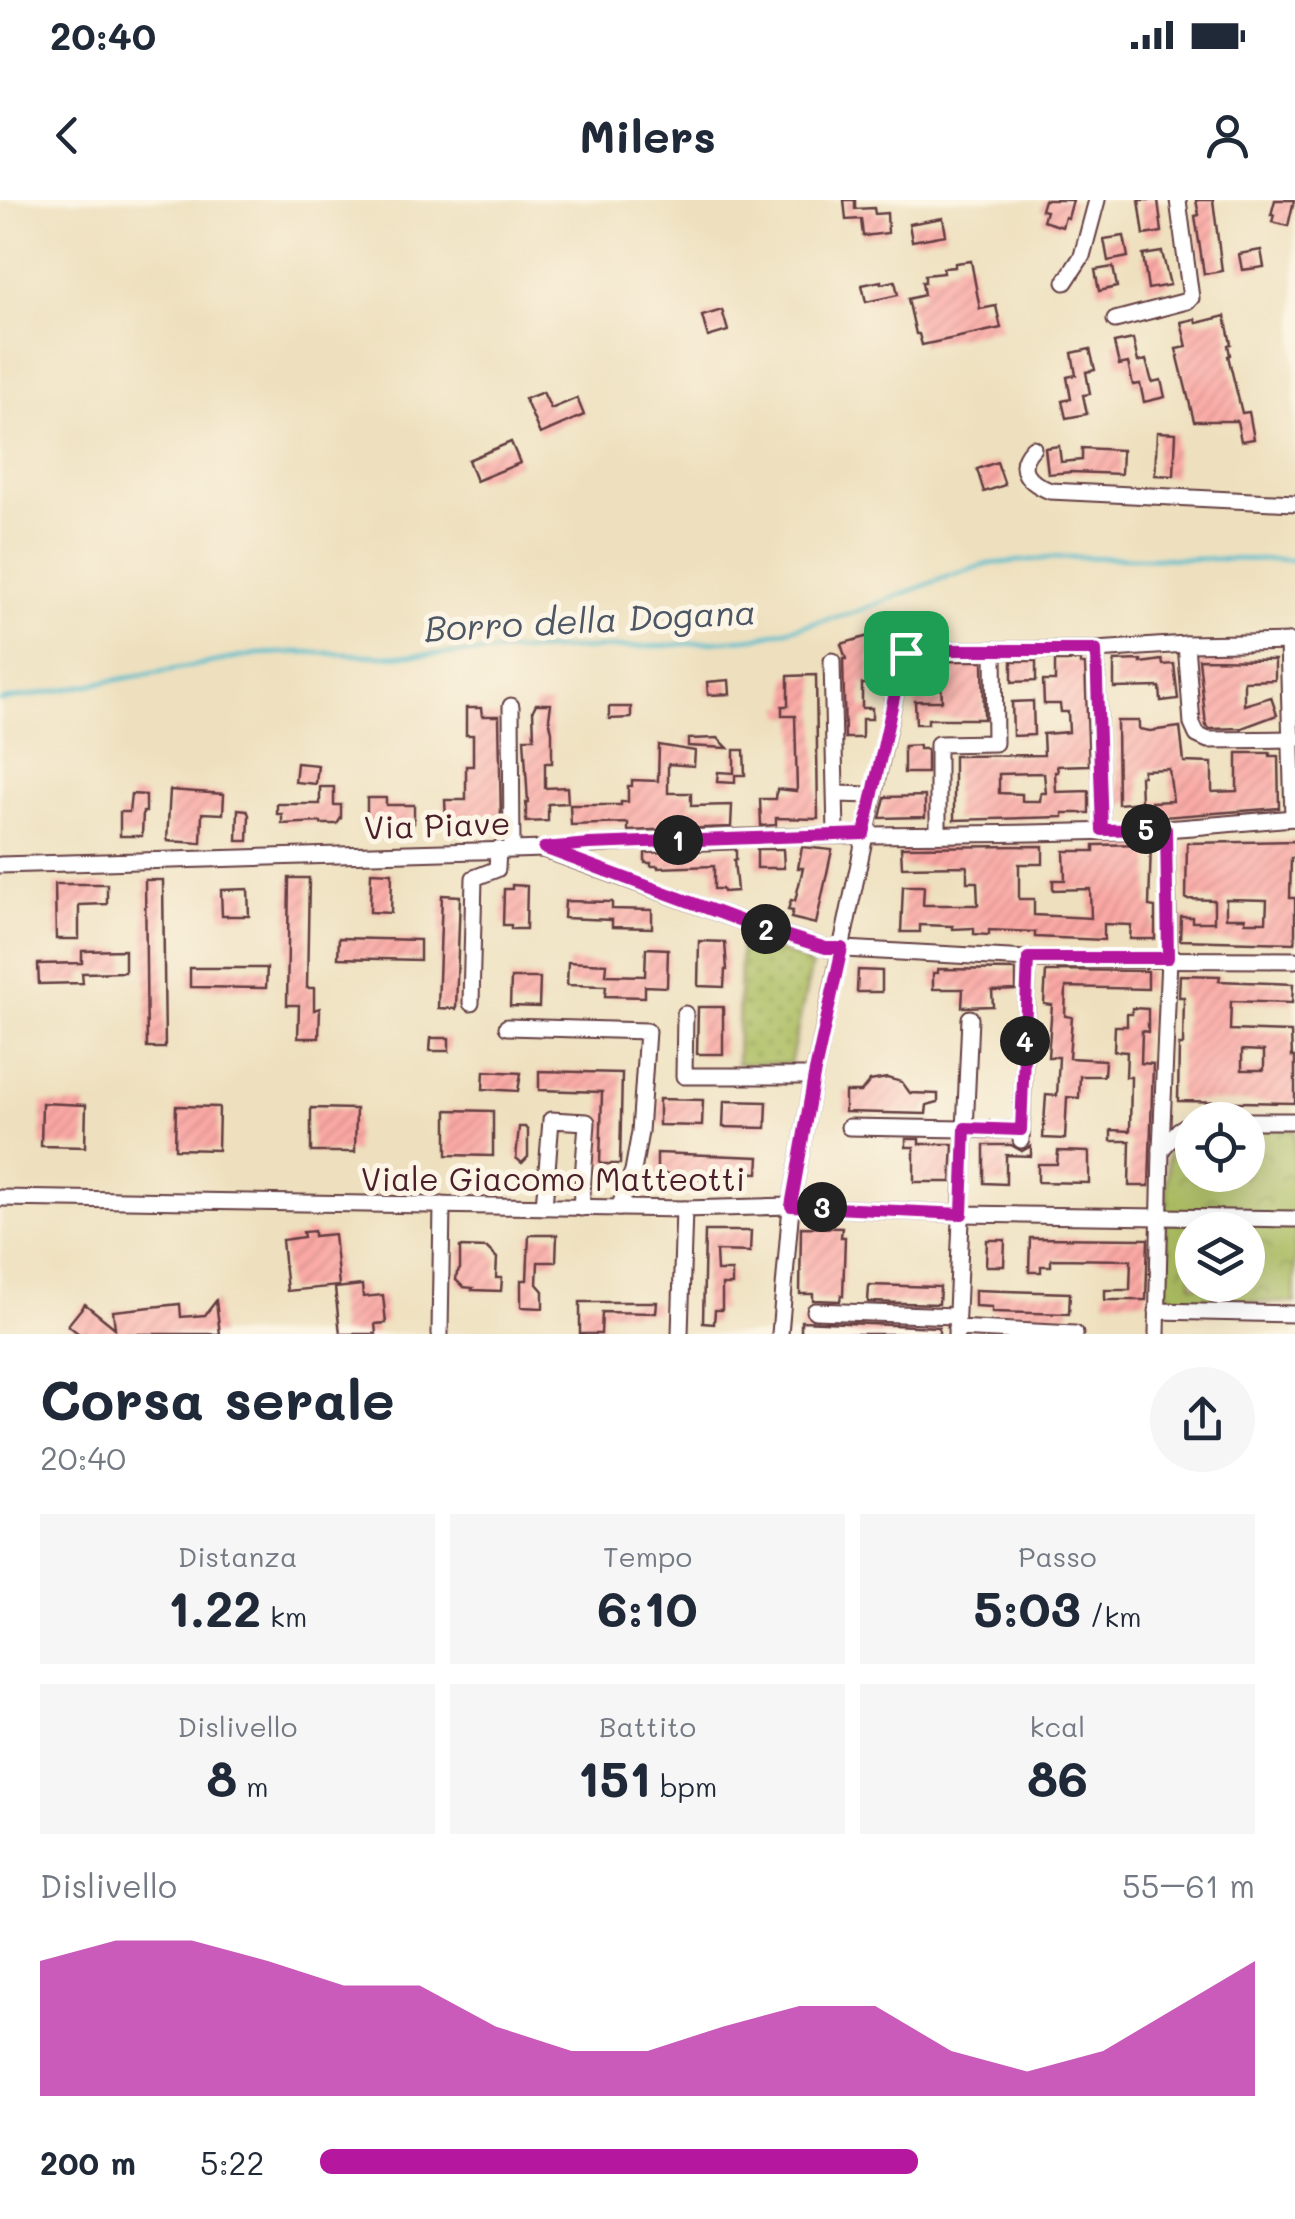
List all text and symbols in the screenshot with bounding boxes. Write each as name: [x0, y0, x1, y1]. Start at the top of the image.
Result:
text: 20:40: [50, 10, 156, 60]
text: Milers: [579, 106, 716, 164]
icon: back: [40, 108, 95, 163]
icon: person: [1200, 108, 1255, 163]
water label: Borro della Dogana: [423, 587, 757, 651]
pin: [864, 611, 949, 696]
icon: arrive: [879, 626, 934, 681]
street label: Via Piave: [363, 800, 511, 848]
pin: 5: [1121, 804, 1171, 854]
text: 5: [1138, 811, 1154, 847]
pin: 1: [653, 815, 703, 865]
text: 1: [672, 822, 684, 858]
pin: 2: [741, 904, 791, 954]
text: 2: [758, 911, 774, 947]
pin: 4: [1000, 1016, 1050, 1066]
text: 4: [1016, 1023, 1034, 1059]
map controls: [1175, 1102, 1265, 1302]
button: locate: [1175, 1102, 1265, 1192]
street label: Viale Giacomo Matteotti: [361, 1157, 745, 1199]
pin: 3: [797, 1182, 847, 1232]
text: 3: [814, 1189, 830, 1225]
button: layers: [1175, 1212, 1265, 1302]
text: Corsa serale: [40, 1362, 395, 1434]
button: share: [1150, 1367, 1255, 1472]
text: 20:40: [40, 1436, 126, 1478]
text: Distanza: [178, 1538, 297, 1574]
text: Tempo: [603, 1538, 692, 1574]
text: Passo: [1018, 1538, 1097, 1574]
text: 1.22: [168, 1574, 261, 1640]
text: 6:10: [597, 1574, 698, 1640]
text: 5:03: [973, 1574, 1081, 1640]
text: km: [261, 1598, 307, 1634]
text: /km: [1081, 1598, 1142, 1634]
text: Dislivello: [178, 1708, 297, 1744]
text: Battito: [599, 1708, 696, 1744]
text: kcal: [1030, 1708, 1085, 1744]
text: 8: [206, 1744, 237, 1810]
text: 151: [578, 1744, 651, 1810]
text: 86: [1027, 1744, 1088, 1810]
text: m: [237, 1768, 269, 1804]
text: bpm: [651, 1768, 717, 1804]
text: Dislivello: [40, 1864, 177, 1906]
text: 55–61 m: [1122, 1864, 1255, 1906]
text: 200 m: [40, 2141, 136, 2183]
text: 5:22: [200, 2141, 264, 2183]

